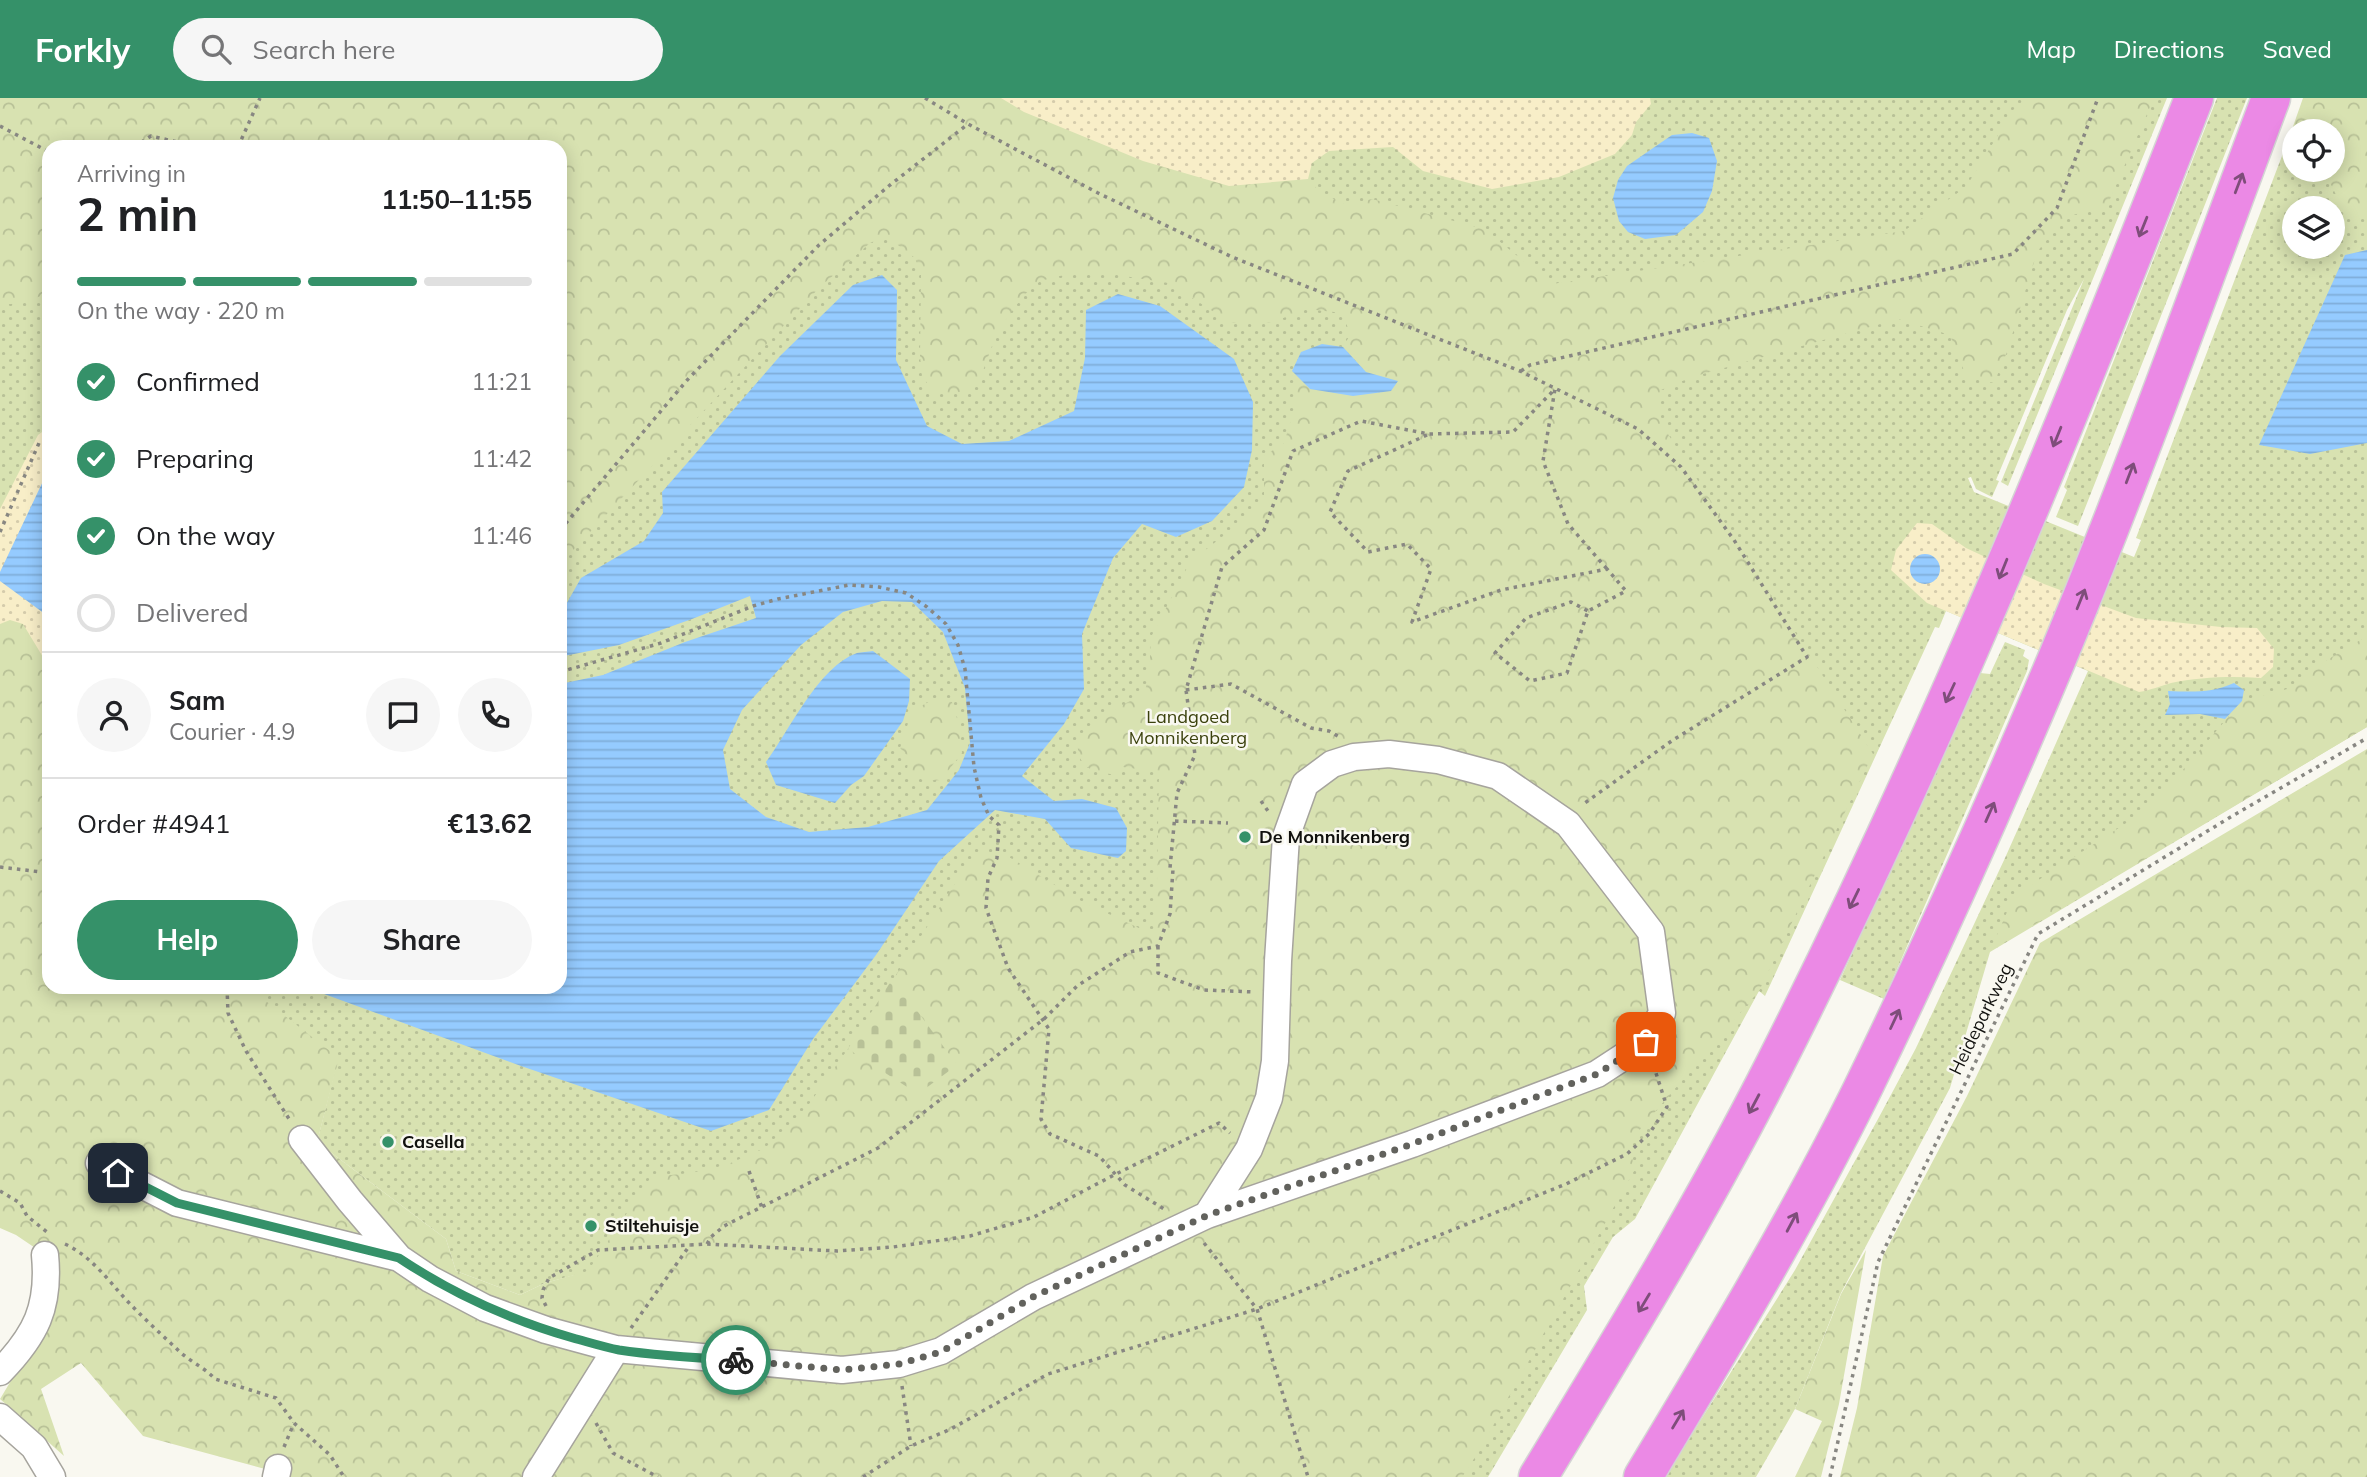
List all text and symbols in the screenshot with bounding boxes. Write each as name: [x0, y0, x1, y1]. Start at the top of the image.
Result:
search box: [173, 18, 663, 81]
text: Forkly: [35, 29, 131, 70]
icon: search: [197, 30, 235, 68]
text: Search here: [253, 33, 395, 66]
text: Map: [2026, 34, 2076, 64]
text: Directions: [2114, 34, 2225, 64]
text: Saved: [2263, 34, 2332, 64]
map controls: [2282, 119, 2345, 259]
button: locate: [2282, 119, 2345, 182]
text: Arriving in: [77, 159, 186, 188]
one-way arrow: [2234, 173, 2246, 195]
text: 11:50–11:55: [381, 183, 532, 216]
text: 2 min: [77, 185, 198, 243]
button: layers: [2282, 196, 2345, 259]
one-way arrow: [2135, 215, 2148, 237]
text: On the way · 220 m: [77, 296, 285, 325]
icon: check: [77, 363, 115, 401]
text: Confirmed: [136, 365, 260, 398]
text: 11:21: [472, 367, 532, 396]
one-way arrow: [2050, 426, 2063, 448]
icon: check: [77, 440, 115, 478]
text: Preparing: [136, 442, 254, 475]
text: 11:42: [472, 444, 532, 473]
one-way arrow: [2124, 462, 2137, 484]
icon: check: [77, 517, 115, 555]
text: On the way: [136, 519, 275, 552]
text: 11:46: [472, 521, 532, 550]
one-way arrow: [1996, 558, 2009, 580]
one-way arrow: [2075, 589, 2088, 611]
text: Delivered: [136, 596, 249, 629]
button: person: [77, 678, 151, 752]
button: chat: [366, 678, 440, 752]
button: phone: [458, 678, 532, 752]
one-way arrow: [1943, 682, 1956, 703]
text: Sam: [169, 684, 225, 717]
park label: Landgoed Monnikenberg: [1129, 705, 1247, 749]
text: Courier · 4.9: [169, 717, 295, 746]
one-way arrow: [1984, 802, 1997, 823]
text: Order #4941: [77, 807, 230, 840]
text: €13.62: [448, 807, 532, 840]
place label: De Monnikenberg: [1259, 825, 1410, 848]
marker: De Monnikenberg: [1237, 829, 1253, 845]
one-way arrow: [1847, 888, 1861, 909]
button: Help: [77, 900, 298, 980]
button: Share: [312, 900, 532, 980]
street label: Heideparkweg: [1944, 959, 2018, 1079]
one-way arrow: [1889, 1009, 1902, 1030]
pin: [1616, 1012, 1676, 1072]
icon: bag: [1627, 1023, 1665, 1061]
one-way arrow: [1747, 1093, 1761, 1113]
place label: Casella: [402, 1130, 465, 1153]
marker: Casella: [380, 1134, 396, 1150]
pin: [88, 1143, 148, 1203]
icon: home: [99, 1154, 137, 1192]
one-way arrow: [1786, 1212, 1799, 1233]
place label: Stiltehuisje: [605, 1214, 699, 1237]
marker: Stiltehuisje: [583, 1218, 599, 1234]
one-way arrow: [1637, 1292, 1651, 1312]
courier: [701, 1325, 771, 1395]
icon: bike: [717, 1341, 755, 1379]
one-way arrow: [1671, 1409, 1685, 1429]

